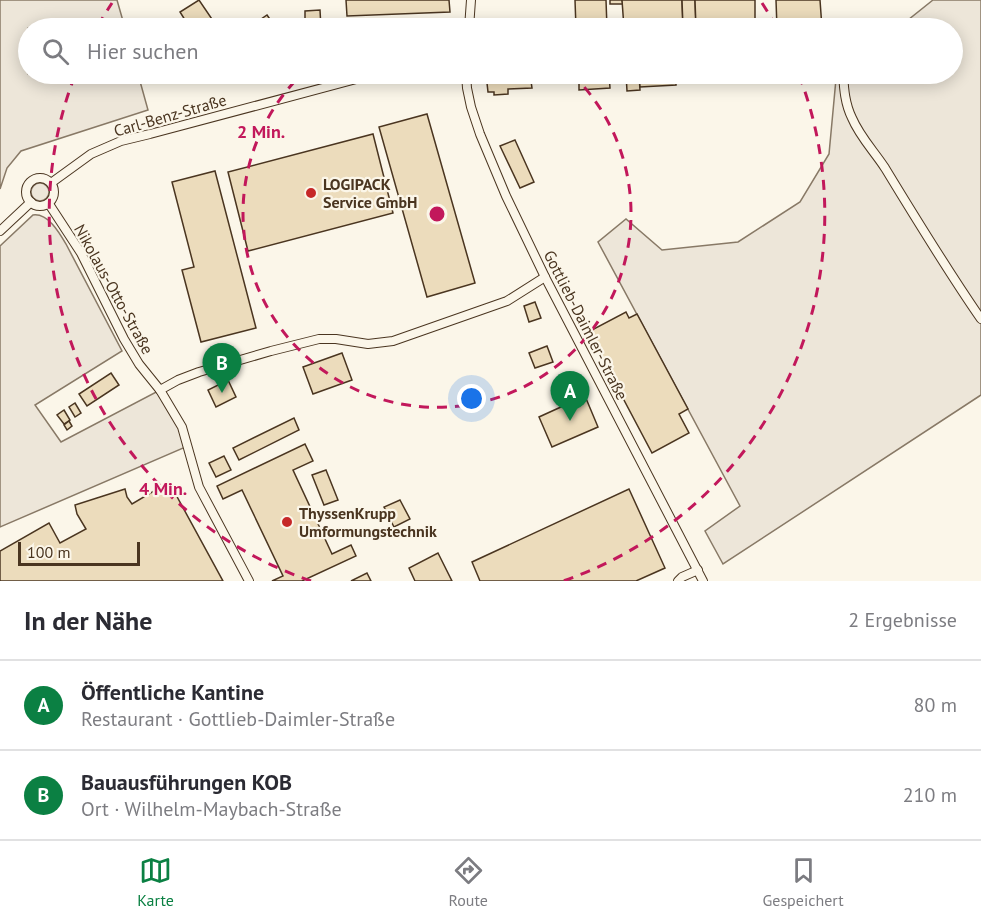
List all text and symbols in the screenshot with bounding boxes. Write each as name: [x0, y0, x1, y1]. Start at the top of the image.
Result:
search box: [18, 18, 963, 84]
icon: search: [39, 35, 72, 68]
text: Hier suchen: [87, 37, 199, 65]
street label: Carl-Benz-Straße: [111, 89, 229, 141]
text: 2 Min.: [237, 120, 285, 143]
place label: LOGIPACK Service GmbH: [323, 174, 417, 212]
marker: LOGIPACK Service GmbH: [304, 186, 318, 200]
centre of rings: [427, 204, 447, 224]
street label: Nikolaus-Otto-Straße: [70, 220, 158, 358]
street label: Gottlieb-Daimler-Straße: [540, 247, 632, 403]
pin: B: [202, 344, 242, 393]
pin: A: [550, 372, 590, 421]
your location: [457, 384, 486, 413]
text: 4 Min.: [139, 477, 187, 500]
place label: ThyssenKrupp Umformungstechnik: [299, 503, 437, 541]
marker: ThyssenKrupp Umformungstechnik: [280, 515, 294, 529]
scale bar: [18, 539, 140, 566]
text: 100 m: [27, 542, 70, 562]
text: In der Nähe: [24, 604, 152, 637]
text: 2 Ergebnisse: [848, 607, 957, 633]
text: Öffentliche Kantine: [81, 678, 264, 706]
text: A: [37, 692, 50, 718]
text: 80 m: [914, 692, 957, 718]
text: Restaurant · Gottlieb-Daimler-Straße: [81, 706, 395, 732]
text: Bauausführungen KOB: [81, 768, 292, 796]
text: B: [38, 782, 49, 808]
text: 210 m: [903, 782, 957, 808]
text: Ort · Wilhelm-Maybach-Straße: [81, 796, 342, 822]
tab: Karte: [137, 854, 174, 910]
tab: Route: [449, 854, 488, 910]
tab: Gespeichert: [762, 854, 844, 910]

